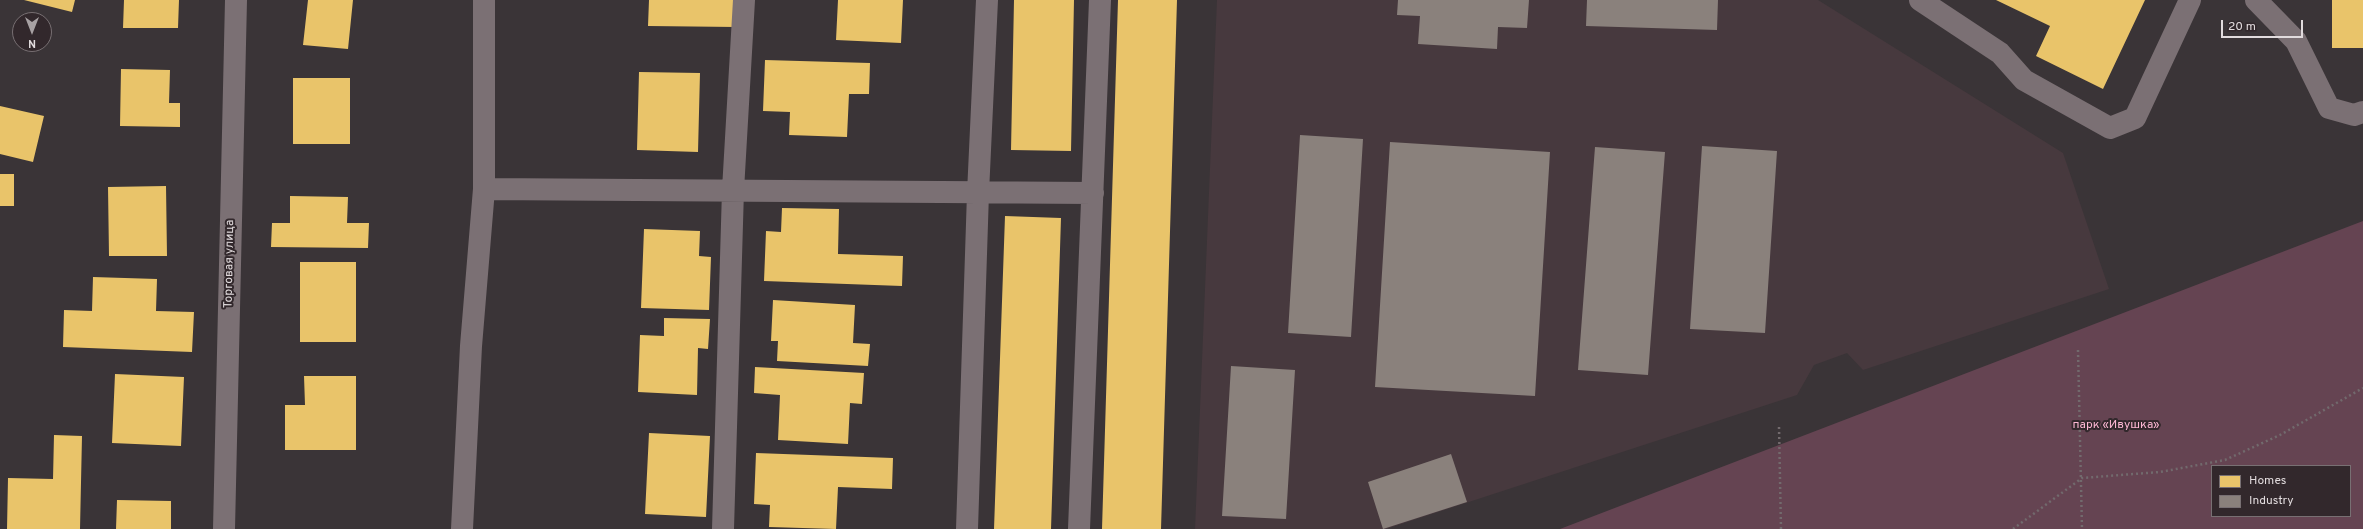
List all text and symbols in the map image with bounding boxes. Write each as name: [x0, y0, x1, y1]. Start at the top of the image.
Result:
north arrow: [12, 12, 52, 52]
scale bar: [2223, 12, 2305, 38]
text: 20 m: [2228, 19, 2256, 35]
text: N: [28, 36, 36, 50]
street label: Торговая улица: [222, 220, 238, 308]
park label: парк «Ивушка»: [2073, 419, 2159, 433]
legend: [2211, 465, 2351, 517]
text: Homes: [2249, 473, 2286, 489]
text: Industry: [2249, 493, 2294, 509]

